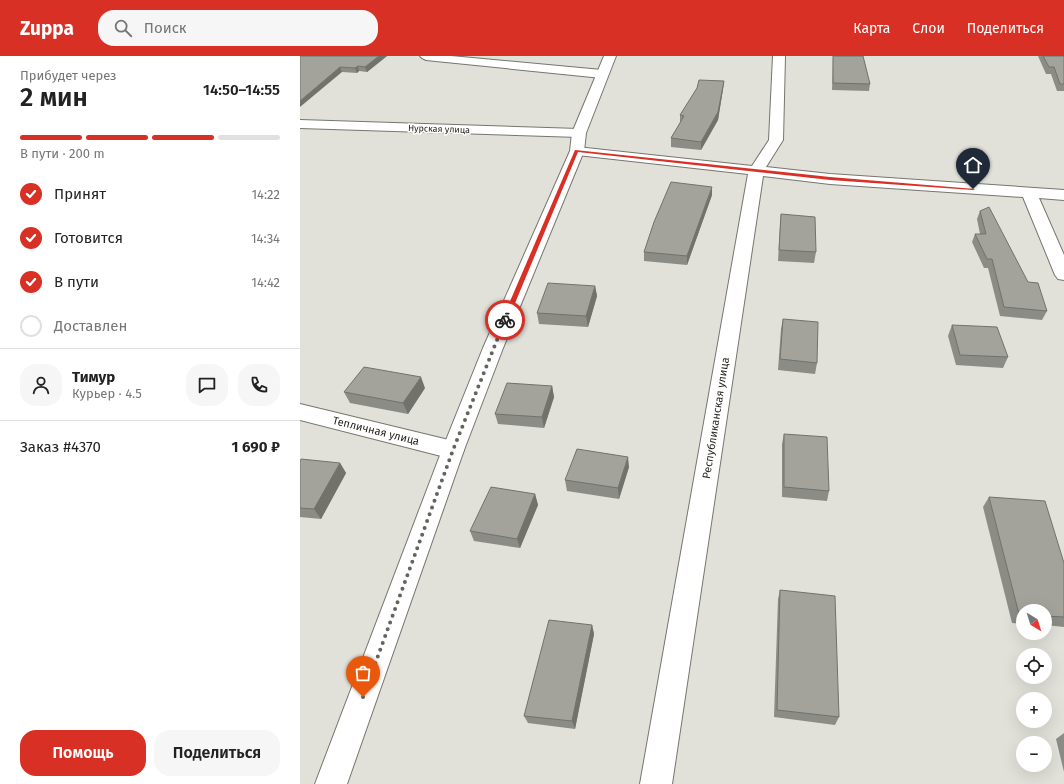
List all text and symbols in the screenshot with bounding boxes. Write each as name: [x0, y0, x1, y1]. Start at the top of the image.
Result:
search box: [98, 10, 378, 46]
text: Zuppa: [20, 17, 74, 40]
icon: search: [112, 17, 134, 39]
text: Поиск: [144, 19, 187, 37]
text: Карта: [853, 20, 890, 37]
text: Слои: [912, 20, 945, 37]
text: Поделиться: [967, 20, 1044, 37]
text: Прибудет через: [20, 68, 117, 83]
text: 14:50–14:55: [203, 81, 280, 99]
text: 2 мин: [20, 82, 88, 113]
street label: Нурская улица: [408, 123, 470, 135]
text: В пути · 200 m: [20, 146, 105, 161]
pin: [956, 148, 990, 189]
icon: home: [962, 154, 984, 176]
icon: check: [20, 183, 42, 205]
text: Принят: [54, 185, 106, 203]
text: 14:22: [251, 187, 280, 202]
icon: check: [20, 227, 42, 249]
text: Готовится: [54, 229, 123, 247]
text: 14:34: [251, 231, 280, 246]
icon: check: [20, 271, 42, 293]
text: В пути: [54, 273, 99, 291]
text: 14:42: [251, 275, 280, 290]
courier: [485, 300, 525, 340]
icon: bike: [494, 309, 516, 331]
text: Доставлен: [54, 317, 127, 335]
street label: Республиканская улица: [700, 356, 732, 480]
button: person: [20, 364, 62, 406]
button: chat: [186, 364, 228, 406]
button: phone: [238, 364, 280, 406]
text: Тимур: [72, 368, 115, 386]
text: Курьер · 4.5: [72, 386, 142, 401]
street label: Тепличная улица: [331, 414, 421, 448]
text: Заказ #4370: [20, 438, 101, 456]
text: 1 690 ₽: [232, 438, 280, 456]
north arrow: [1016, 604, 1052, 640]
map controls: [1016, 604, 1052, 772]
button: locate: [1016, 648, 1052, 684]
pin: [346, 656, 380, 697]
icon: bag: [352, 662, 374, 684]
button: +: [1016, 692, 1052, 728]
button: Помощь: [20, 730, 146, 776]
button: Поделиться: [154, 730, 280, 776]
button: −: [1016, 736, 1052, 772]

